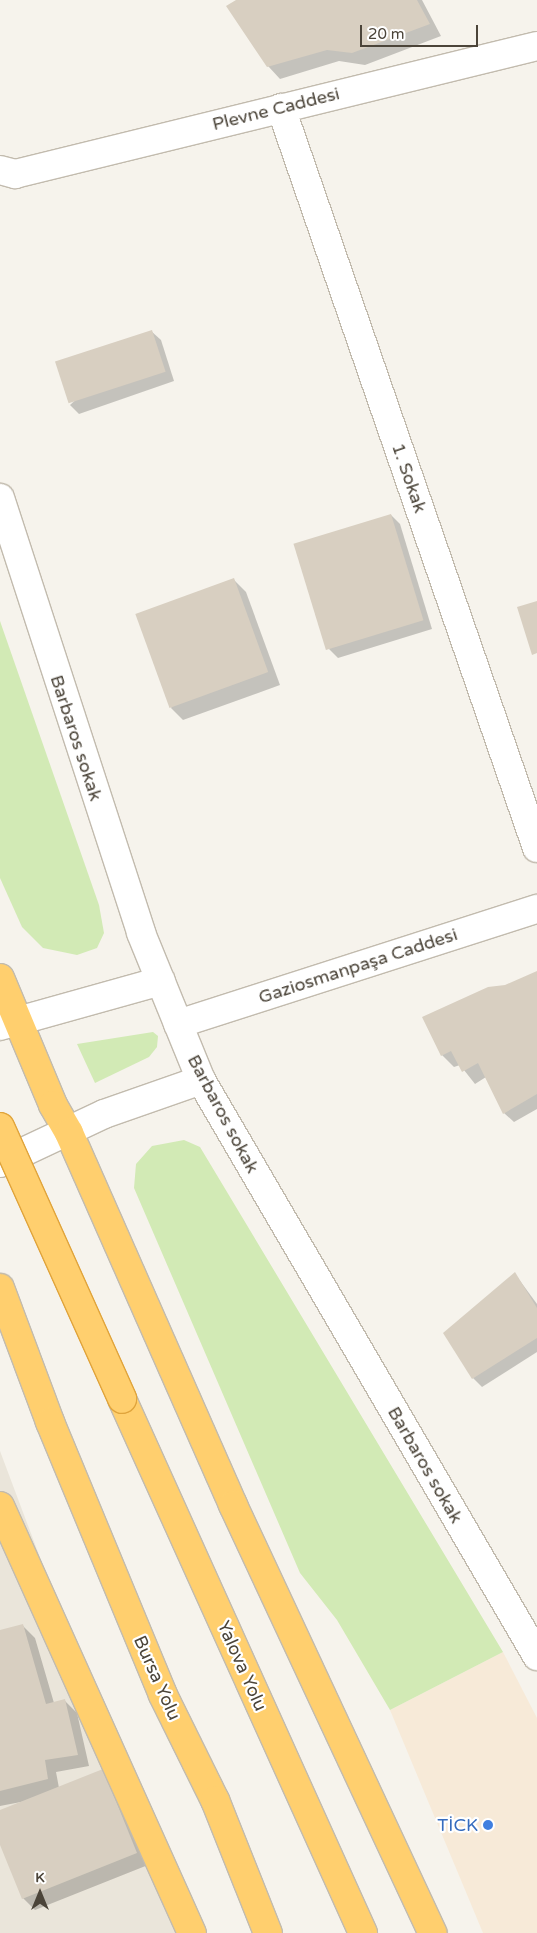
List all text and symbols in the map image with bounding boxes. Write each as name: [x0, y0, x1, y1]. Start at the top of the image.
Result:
scale bar: [362, 15, 480, 47]
text: 20 m: [368, 25, 405, 43]
street label: Plevne Caddesi: [210, 83, 342, 135]
street label: 1. Sokak: [387, 440, 431, 516]
street label: Barbaros sokak: [45, 672, 107, 804]
street label: Gaziosmanpaşa Caddesi: [256, 924, 460, 1008]
street label: Barbaros sokak: [183, 1051, 263, 1177]
street label: Barbaros sokak: [383, 1403, 467, 1527]
street label: Yalova Yolu: [213, 1618, 271, 1714]
street label: Bursa Yolu: [129, 1632, 185, 1724]
place label: TİCK: [437, 1814, 478, 1836]
marker: TİCK: [482, 1819, 494, 1831]
north arrow: [15, 1868, 65, 1918]
text: K: [35, 1869, 45, 1886]

